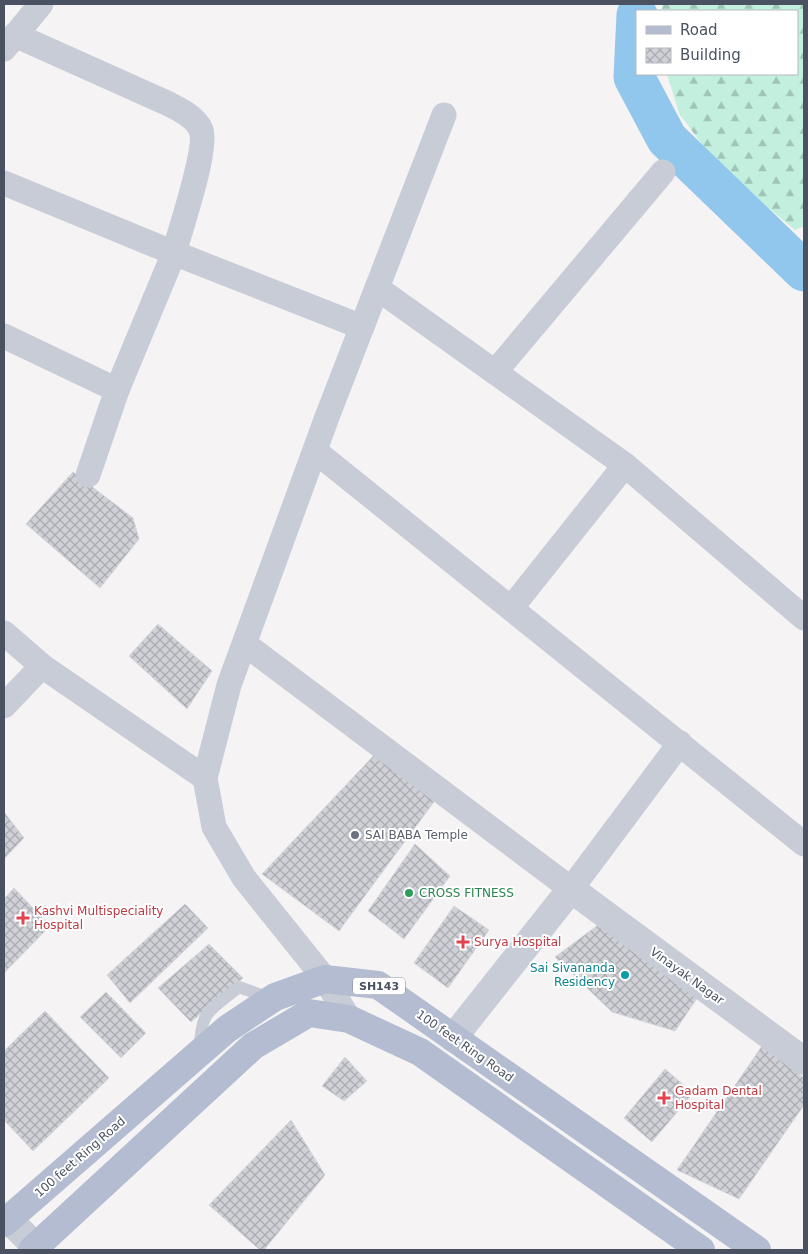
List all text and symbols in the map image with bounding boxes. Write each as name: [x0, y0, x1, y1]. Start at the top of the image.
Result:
legend: [636, 10, 798, 75]
text: Road: [680, 21, 718, 39]
text: Building: [680, 46, 741, 64]
place label: SAI BABA Temple: [365, 828, 468, 842]
marker: SAI BABA Temple: [349, 829, 361, 841]
place label: CROSS FITNESS: [419, 886, 514, 900]
marker: CROSS FITNESS: [403, 887, 415, 899]
place label: Kashvi Multispeciality Hospital: [34, 904, 163, 932]
marker: Kashvi Multispeciality Hospital: [16, 911, 30, 925]
marker: Surya Hospital: [456, 935, 470, 949]
place label: Surya Hospital: [474, 935, 561, 949]
street label: Vinayak Nagar: [647, 945, 727, 1007]
place label: Sai Sivananda Residency: [530, 961, 615, 989]
marker: Sai Sivananda Residency: [619, 969, 631, 981]
road number: SH143: [353, 978, 405, 994]
street label: 100 feet Ring Road: [414, 1007, 516, 1085]
place label: Gadam Dental Hospital: [675, 1084, 762, 1112]
marker: Gadam Dental Hospital: [657, 1091, 671, 1105]
street label: 100 feet Ring Road: [32, 1114, 128, 1200]

